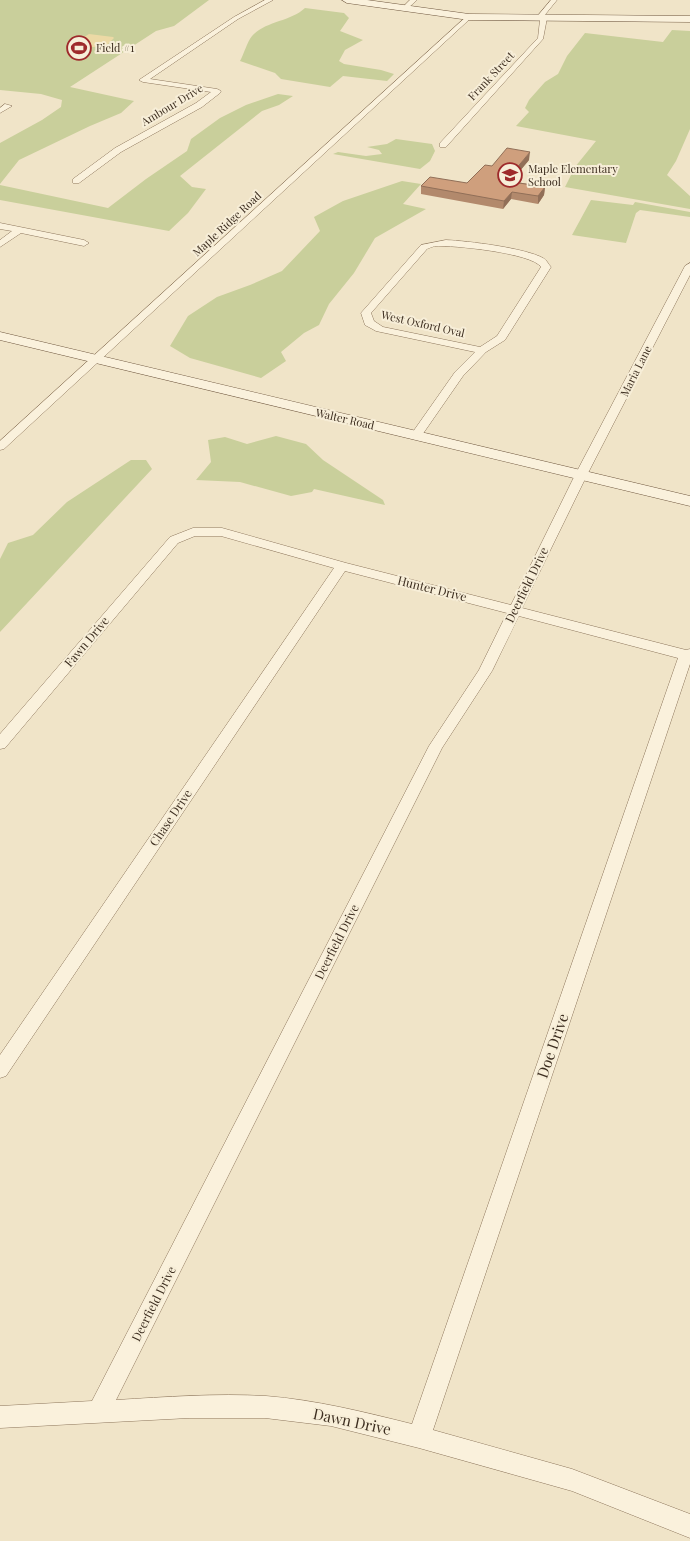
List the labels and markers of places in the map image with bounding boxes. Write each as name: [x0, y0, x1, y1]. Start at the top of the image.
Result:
sports icon: Field #1: [66, 35, 92, 61]
place label: Field #1: [96, 40, 134, 55]
place label: Maple Elementary School: [528, 161, 618, 189]
school or university icon: Maple Elementary School: [497, 162, 523, 188]

